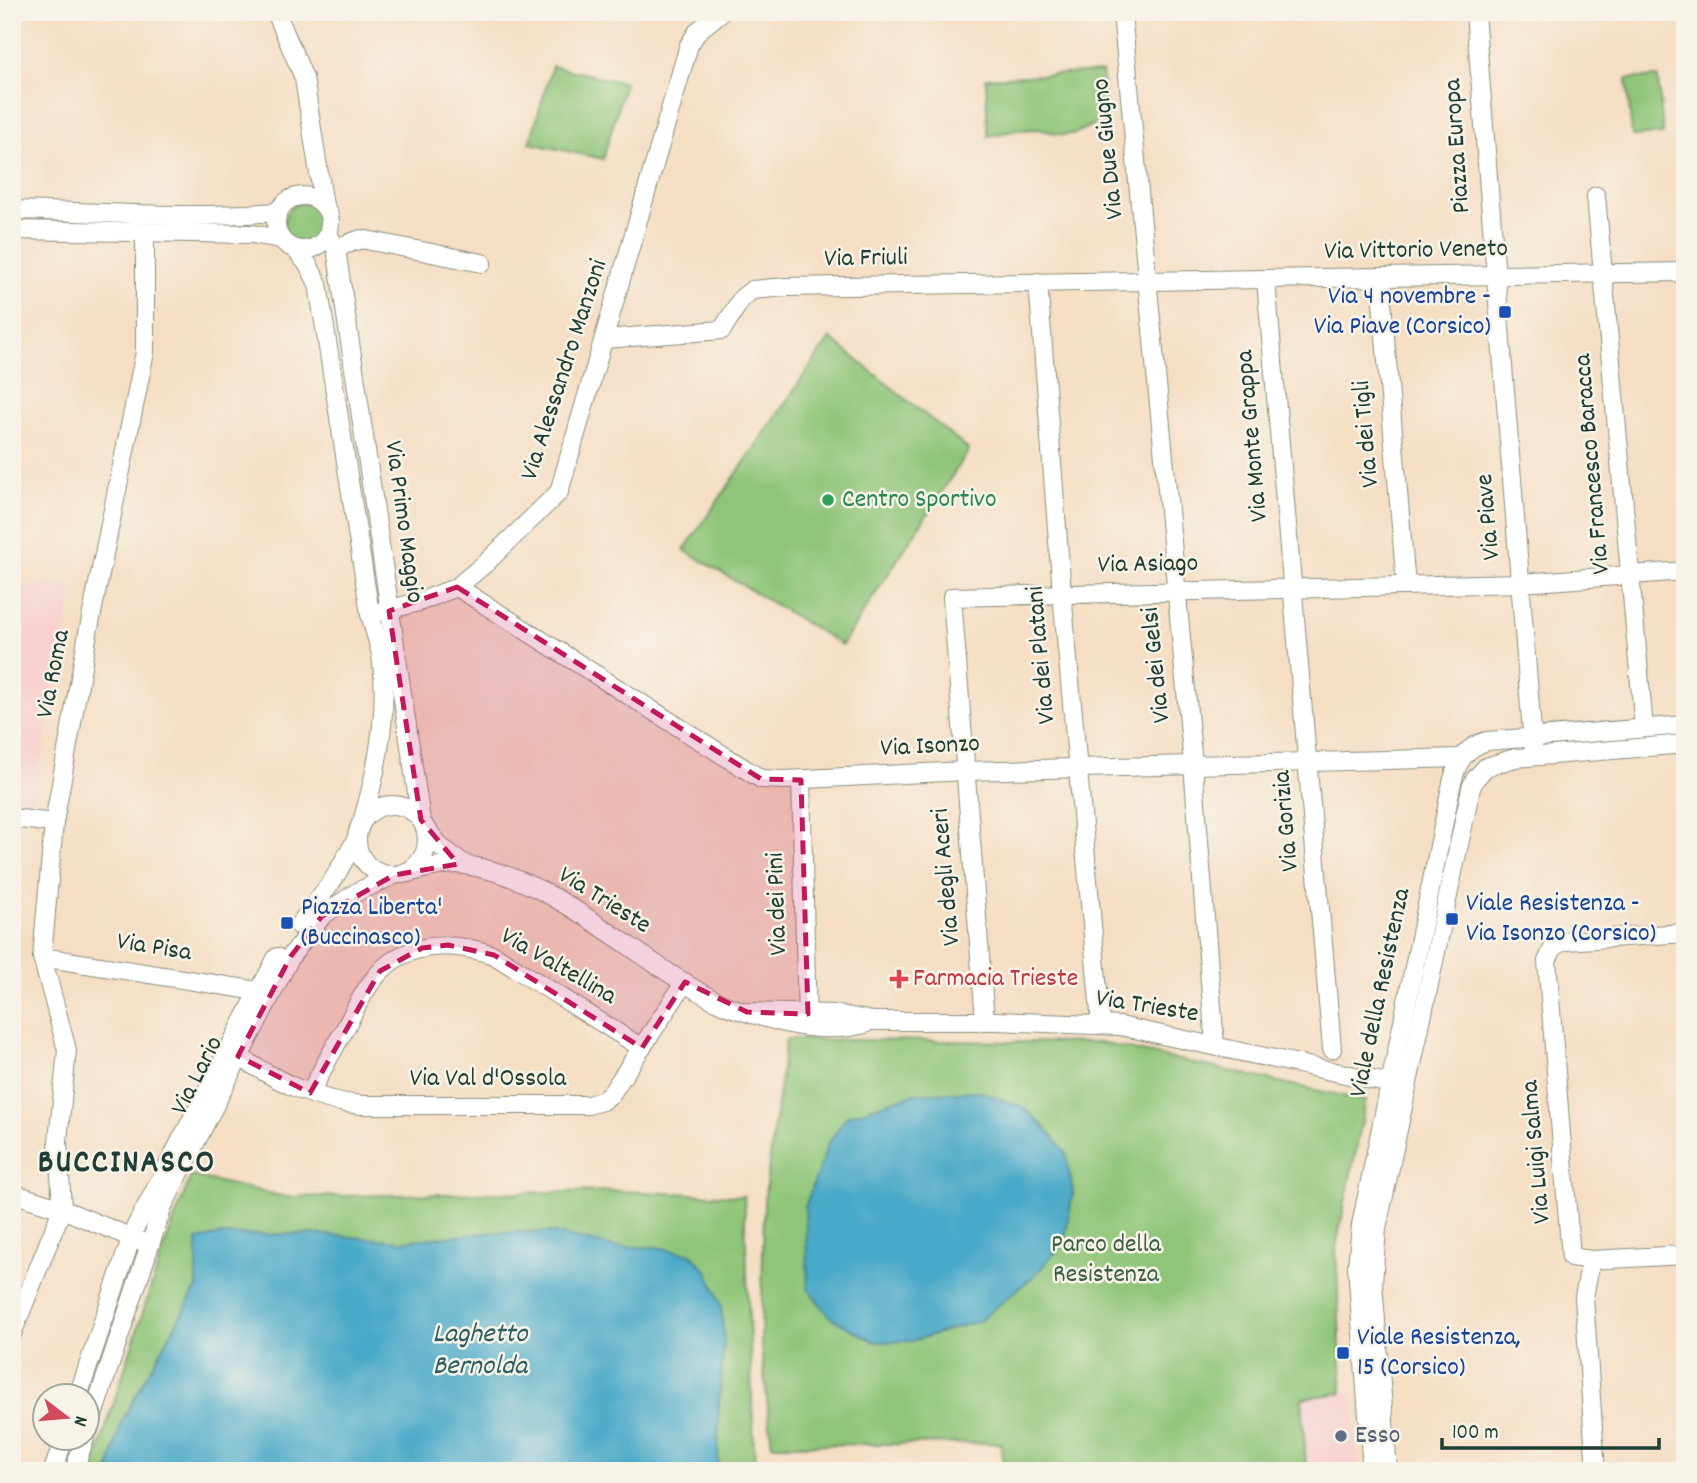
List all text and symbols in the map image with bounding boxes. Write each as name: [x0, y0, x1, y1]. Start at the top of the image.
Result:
street label: Via Due Giugno: [1083, 77, 1135, 221]
street label: Piazza Europa: [1435, 77, 1481, 215]
street label: Via Vittorio Veneto: [1324, 231, 1508, 271]
street label: Via Friuli: [824, 240, 908, 278]
street label: Via Alessandro Manzoni: [512, 255, 618, 485]
place label: Via 4 novembre - Via Piave (Corsico): [1314, 279, 1491, 346]
marker: Via 4 novembre - Via Piave (Corsico): [1497, 304, 1513, 320]
street label: Via Monte Grappa: [1227, 348, 1279, 523]
street label: Via Francesco Baracca: [1565, 351, 1621, 576]
street label: Via dei Tigli: [1344, 379, 1390, 489]
street label: Via Primo Maggio: [373, 438, 433, 606]
street label: Via Piave: [1467, 472, 1511, 562]
place label: Centro Sportivo: [842, 482, 997, 519]
marker: Centro Sportivo: [820, 492, 836, 508]
street label: Via Asiago: [1097, 546, 1199, 584]
street label: Via dei Platani: [1018, 584, 1066, 726]
street label: Via dei Gelsi: [1133, 605, 1181, 725]
street label: Via Roma: [27, 626, 81, 722]
street label: Via Isonzo: [879, 726, 981, 768]
street label: Via Gorizia: [1264, 768, 1310, 873]
street label: Via degli Aceri: [923, 806, 971, 947]
street label: Via dei Pini: [758, 852, 798, 956]
street label: Via Trieste: [550, 858, 658, 944]
street label: Viale della Resistenza: [1341, 884, 1421, 1101]
place label: Viale Resistenza - Via Isonzo (Corsico): [1466, 886, 1656, 953]
place label: Piazza Liberta' (Buccinasco): [301, 890, 442, 957]
marker: Viale Resistenza - Via Isonzo (Corsico): [1444, 911, 1460, 927]
marker: Piazza Liberta' (Buccinasco): [279, 915, 295, 931]
street label: Via Valtellina: [493, 919, 624, 1016]
street label: Via Pisa: [114, 924, 195, 972]
place label: Farmacia Trieste: [913, 961, 1078, 998]
marker: Farmacia Trieste: [891, 971, 907, 987]
street label: Via Trieste: [1093, 981, 1201, 1033]
street label: Via Lario: [162, 1030, 234, 1122]
street label: Via Val d'Ossola: [410, 1061, 567, 1098]
street label: Via Luigi Salma: [1512, 1078, 1562, 1225]
district label: BUCCINASCO: [38, 1141, 216, 1188]
park label: Parco della Resistenza: [1051, 1227, 1162, 1294]
water label: Laghetto Bernolda: [432, 1316, 529, 1388]
place label: Viale Resistenza, 15 (Corsico): [1357, 1320, 1521, 1387]
marker: Viale Resistenza, 15 (Corsico): [1335, 1345, 1351, 1361]
north arrow: [32, 1382, 102, 1452]
scale bar: [1442, 1406, 1658, 1450]
text: N: [65, 1412, 93, 1429]
place label: Esso: [1355, 1418, 1400, 1455]
text: 100 m: [1452, 1419, 1499, 1449]
marker: Esso: [1333, 1428, 1349, 1444]

